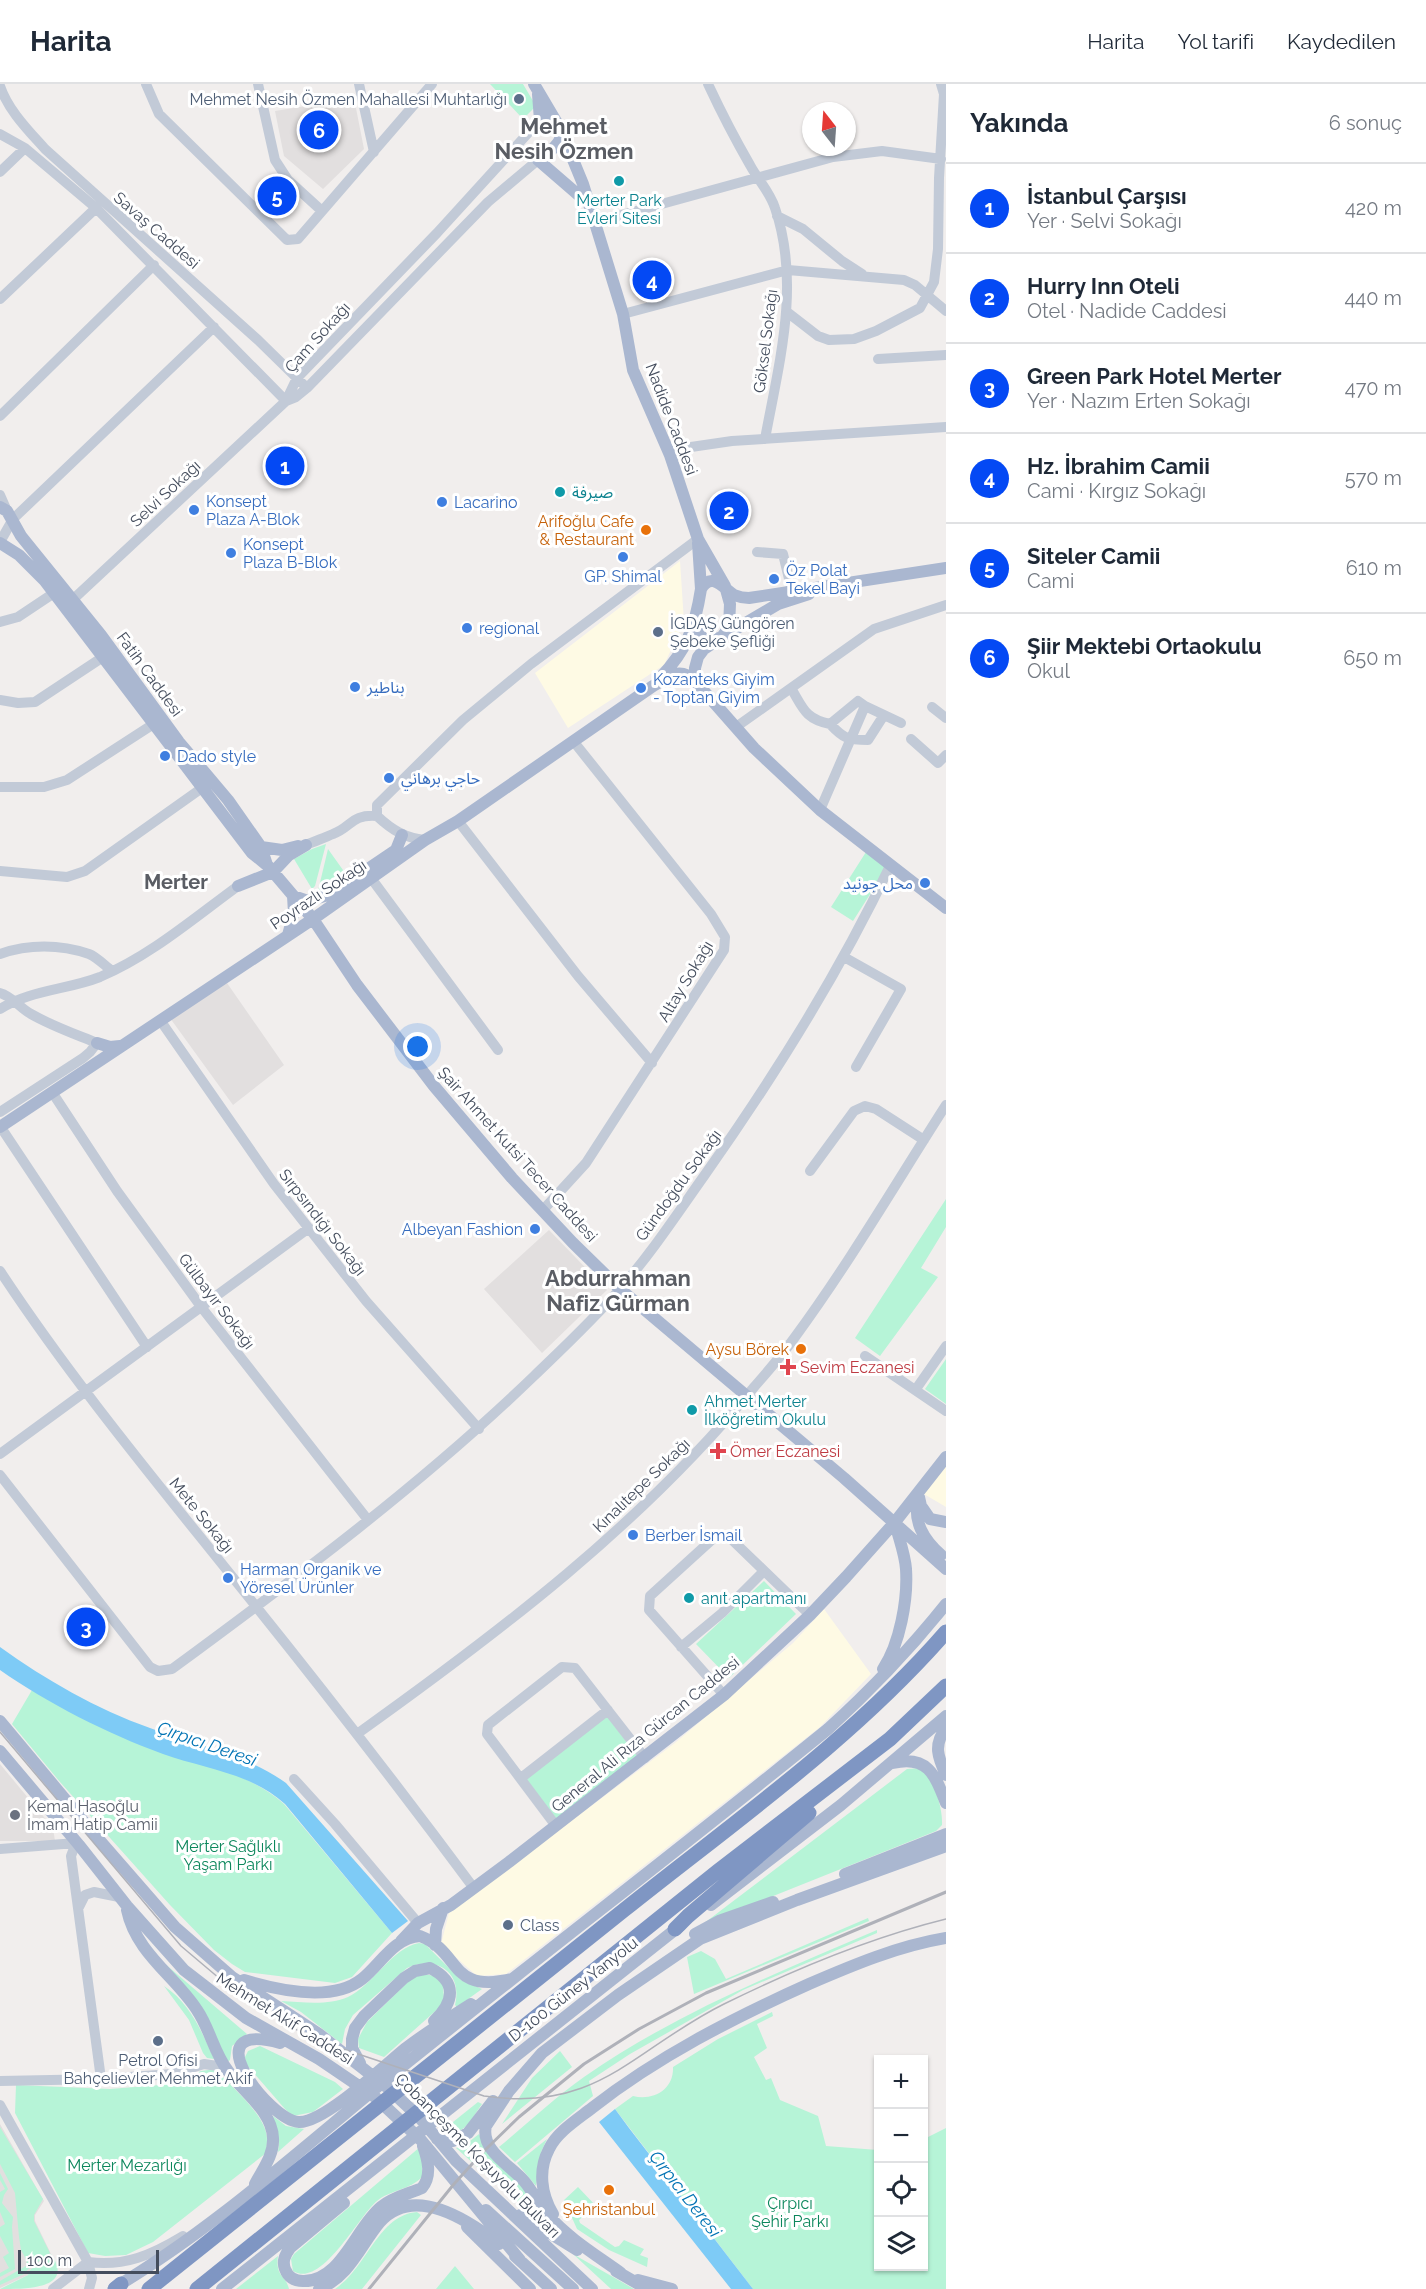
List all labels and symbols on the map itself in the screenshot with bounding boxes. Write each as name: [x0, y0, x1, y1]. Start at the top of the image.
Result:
place label: Mehmet Nesih Özmen Mahallesi Muhtarlığı: [189, 89, 507, 109]
marker: Mehmet Nesih Özmen Mahallesi Muhtarlığı: [512, 92, 526, 106]
north arrow: [802, 102, 856, 156]
pin: 6: [300, 108, 338, 152]
district label: Mehmet Nesih Özmen: [494, 113, 634, 164]
pin: 5: [258, 174, 296, 218]
marker: Merter Park Evleri Sitesi: [612, 174, 626, 188]
street label: Savaş Caddesi: [110, 188, 203, 273]
place label: Merter Park Evleri Sitesi: [576, 191, 662, 228]
pin: 4: [632, 258, 672, 302]
street label: Göksel Sokağı: [750, 288, 781, 394]
street label: Çam Sokağı: [281, 298, 354, 376]
street label: Nadide Caddesi: [642, 361, 702, 478]
pin: 1: [266, 444, 304, 488]
street label: Selvi Sokağı: [126, 456, 204, 531]
place label: صيرفة: [572, 483, 613, 502]
marker: صيرفة: [553, 485, 567, 499]
pin: 2: [710, 488, 748, 534]
place label: Konsept Plaza A-Blok: [206, 492, 300, 529]
place label: Lacarino: [454, 493, 518, 512]
marker: Lacarino: [435, 495, 449, 509]
marker: Konsept Plaza A-Blok: [187, 503, 201, 517]
place label: Arifoğlu Cafe & Restaurant: [538, 512, 635, 549]
marker: Arifoğlu Cafe & Restaurant: [639, 523, 653, 537]
place label: Konsept Plaza B-Blok: [243, 535, 338, 572]
marker: Konsept Plaza B-Blok: [224, 546, 238, 560]
marker: GP. Shimal: [616, 550, 630, 564]
place label: Öz Polat Tekel Bayi: [786, 560, 860, 598]
place label: GP. Shimal: [584, 567, 662, 586]
marker: Öz Polat Tekel Bayi: [767, 572, 781, 586]
place label: İGDAŞ Güngören Şebeke Şefliği: [670, 613, 795, 651]
place label: regional: [479, 619, 540, 638]
marker: regional: [460, 621, 474, 635]
marker: İGDAŞ Güngören Şebeke Şefliği: [651, 625, 665, 639]
street label: Fatih Caddesi: [113, 628, 187, 720]
place label: Kozanteks Giyim - Toptan Giyim: [653, 670, 775, 707]
place label: بناطير: [366, 678, 405, 697]
marker: بناطير: [348, 680, 362, 694]
marker: Kozanteks Giyim - Toptan Giyim: [634, 681, 648, 695]
place label: Dado style: [177, 747, 256, 766]
marker: Dado style: [158, 749, 172, 763]
place label: حاجي برهاني: [401, 769, 480, 791]
marker: حاجي برهاني: [382, 771, 396, 785]
street label: Poyrazlı Sokağı: [267, 855, 370, 933]
district label: Merter: [144, 870, 208, 894]
place label: محل جونيد: [843, 874, 913, 893]
marker: محل جونيد: [918, 876, 932, 890]
street label: Altay Sokağı: [654, 937, 717, 1025]
your location: [403, 1032, 432, 1061]
street label: Şair Ahmet Kutsi Tecer Caddesi: [434, 1063, 601, 1246]
street label: Gündoğdu Sokağı: [632, 1126, 725, 1245]
street label: Sırpsındığı Sokağı: [275, 1165, 370, 1279]
place label: Albeyan Fashion: [402, 1220, 523, 1239]
marker: Albeyan Fashion: [528, 1222, 542, 1236]
street label: Gülbayır Sokağı: [174, 1250, 259, 1353]
district label: Abdurrahman Nafiz Gürman: [545, 1265, 691, 1316]
place label: Aysu Börek: [706, 1340, 790, 1359]
marker: Aysu Börek: [794, 1342, 808, 1356]
place label: Sevim Eczanesi: [800, 1358, 915, 1377]
marker: Sevim Eczanesi: [781, 1360, 795, 1374]
place label: Ahmet Merter İlköğretim Okulu: [704, 1392, 826, 1429]
marker: Ahmet Merter İlköğretim Okulu: [685, 1403, 699, 1417]
street label: Kınalıtepe Sokağı: [589, 1434, 694, 1536]
place label: Ömer Eczanesi: [730, 1441, 840, 1461]
marker: Ömer Eczanesi: [711, 1444, 725, 1458]
street label: Mete Sokağı: [165, 1474, 238, 1557]
place label: Berber İsmail: [645, 1525, 743, 1545]
marker: Berber İsmail: [626, 1528, 640, 1542]
place label: Harman Organik ve Yöresel Ürünler: [240, 1560, 381, 1597]
marker: Harman Organik ve Yöresel Ürünler: [221, 1571, 235, 1585]
place label: anıt apartmanı: [701, 1589, 807, 1608]
marker: anıt apartmanı: [682, 1591, 696, 1605]
pin: 3: [66, 1604, 106, 1650]
street label: General Ali Rıza Gürcan Caddesi: [548, 1653, 743, 1816]
water label: Çırpıcı Deresi: [155, 1717, 261, 1771]
place label: Kemal Hasoğlu İmam Hatip Camii: [27, 1797, 158, 1834]
marker: Kemal Hasoğlu İmam Hatip Camii: [8, 1808, 22, 1822]
park label: Merter Sağlıklı Yaşam Parkı: [175, 1837, 281, 1874]
place label: Class: [520, 1916, 560, 1935]
marker: Class: [501, 1918, 515, 1932]
street label: D-100 Güney Yanyolu: [505, 1933, 642, 2046]
street label: Mehmet Akif Caddesi: [213, 1969, 357, 2068]
marker: Petrol Ofisi Bahçelievler Mehmet Akif: [151, 2034, 165, 2048]
place label: Petrol Ofisi Bahçelievler Mehmet Akif: [63, 2051, 253, 2088]
street label: Çobançeşme Koşuyolu Bulvarı: [391, 2069, 564, 2242]
water label: Çırpıcı Deresi: [645, 2146, 726, 2242]
park label: Merter Mezarlığı: [67, 2156, 187, 2175]
marker: Şehristanbul: [602, 2183, 616, 2197]
park label: Çırpıcı Şehir Parkı: [751, 2194, 829, 2231]
place label: Şehristanbul: [563, 2200, 656, 2219]
scale bar: [18, 2247, 159, 2274]

